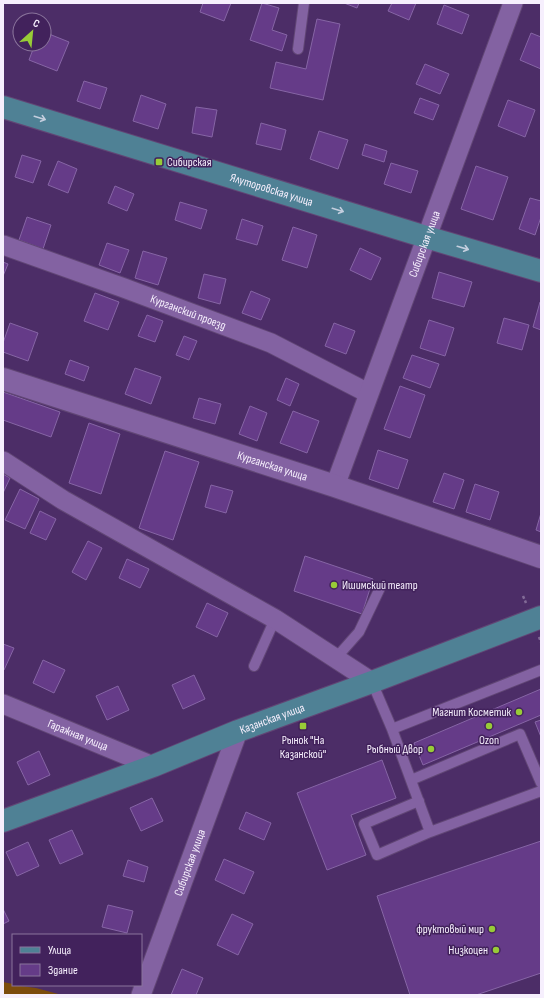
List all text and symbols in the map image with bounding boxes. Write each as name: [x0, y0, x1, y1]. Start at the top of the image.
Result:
north arrow: [12, 12, 52, 52]
text: С: [31, 16, 42, 31]
one-way arrow: [34, 115, 46, 123]
place label: Сибирская: [167, 155, 212, 170]
marker: Сибирская: [154, 157, 164, 167]
street label: Ялуторовская улица: [228, 170, 315, 209]
one-way arrow: [332, 207, 345, 214]
street label: Сибирская улица: [405, 208, 443, 279]
one-way arrow: [456, 245, 469, 252]
street label: Курганский проезд: [148, 291, 228, 333]
street label: Курганская улица: [235, 447, 310, 484]
place label: Ишимский театр: [342, 578, 418, 593]
marker: Ишимский театр: [329, 580, 339, 590]
street label: Казанская улица: [238, 700, 307, 737]
place label: Магнит Косметик: [432, 705, 511, 720]
marker: Магнит Косметик: [514, 707, 524, 717]
street label: Гаражная улица: [45, 716, 111, 754]
marker: Рынок "На Казанской": [298, 721, 308, 731]
marker: Ozon: [484, 721, 494, 731]
place label: Рынок "На Казанской": [280, 733, 326, 762]
place label: Ozon: [479, 733, 499, 748]
place label: Рыбный Двор: [367, 742, 423, 757]
marker: Рыбный Двор: [426, 744, 436, 754]
street label: Сибирская улица: [171, 827, 209, 898]
place label: фруктовый мир: [416, 922, 484, 937]
marker: фруктовый мир: [487, 924, 497, 934]
legend: [12, 934, 142, 986]
text: Улица: [48, 943, 72, 958]
place label: Низкоцен: [448, 943, 488, 958]
marker: Низкоцен: [491, 945, 501, 955]
text: Здание: [48, 963, 78, 978]

